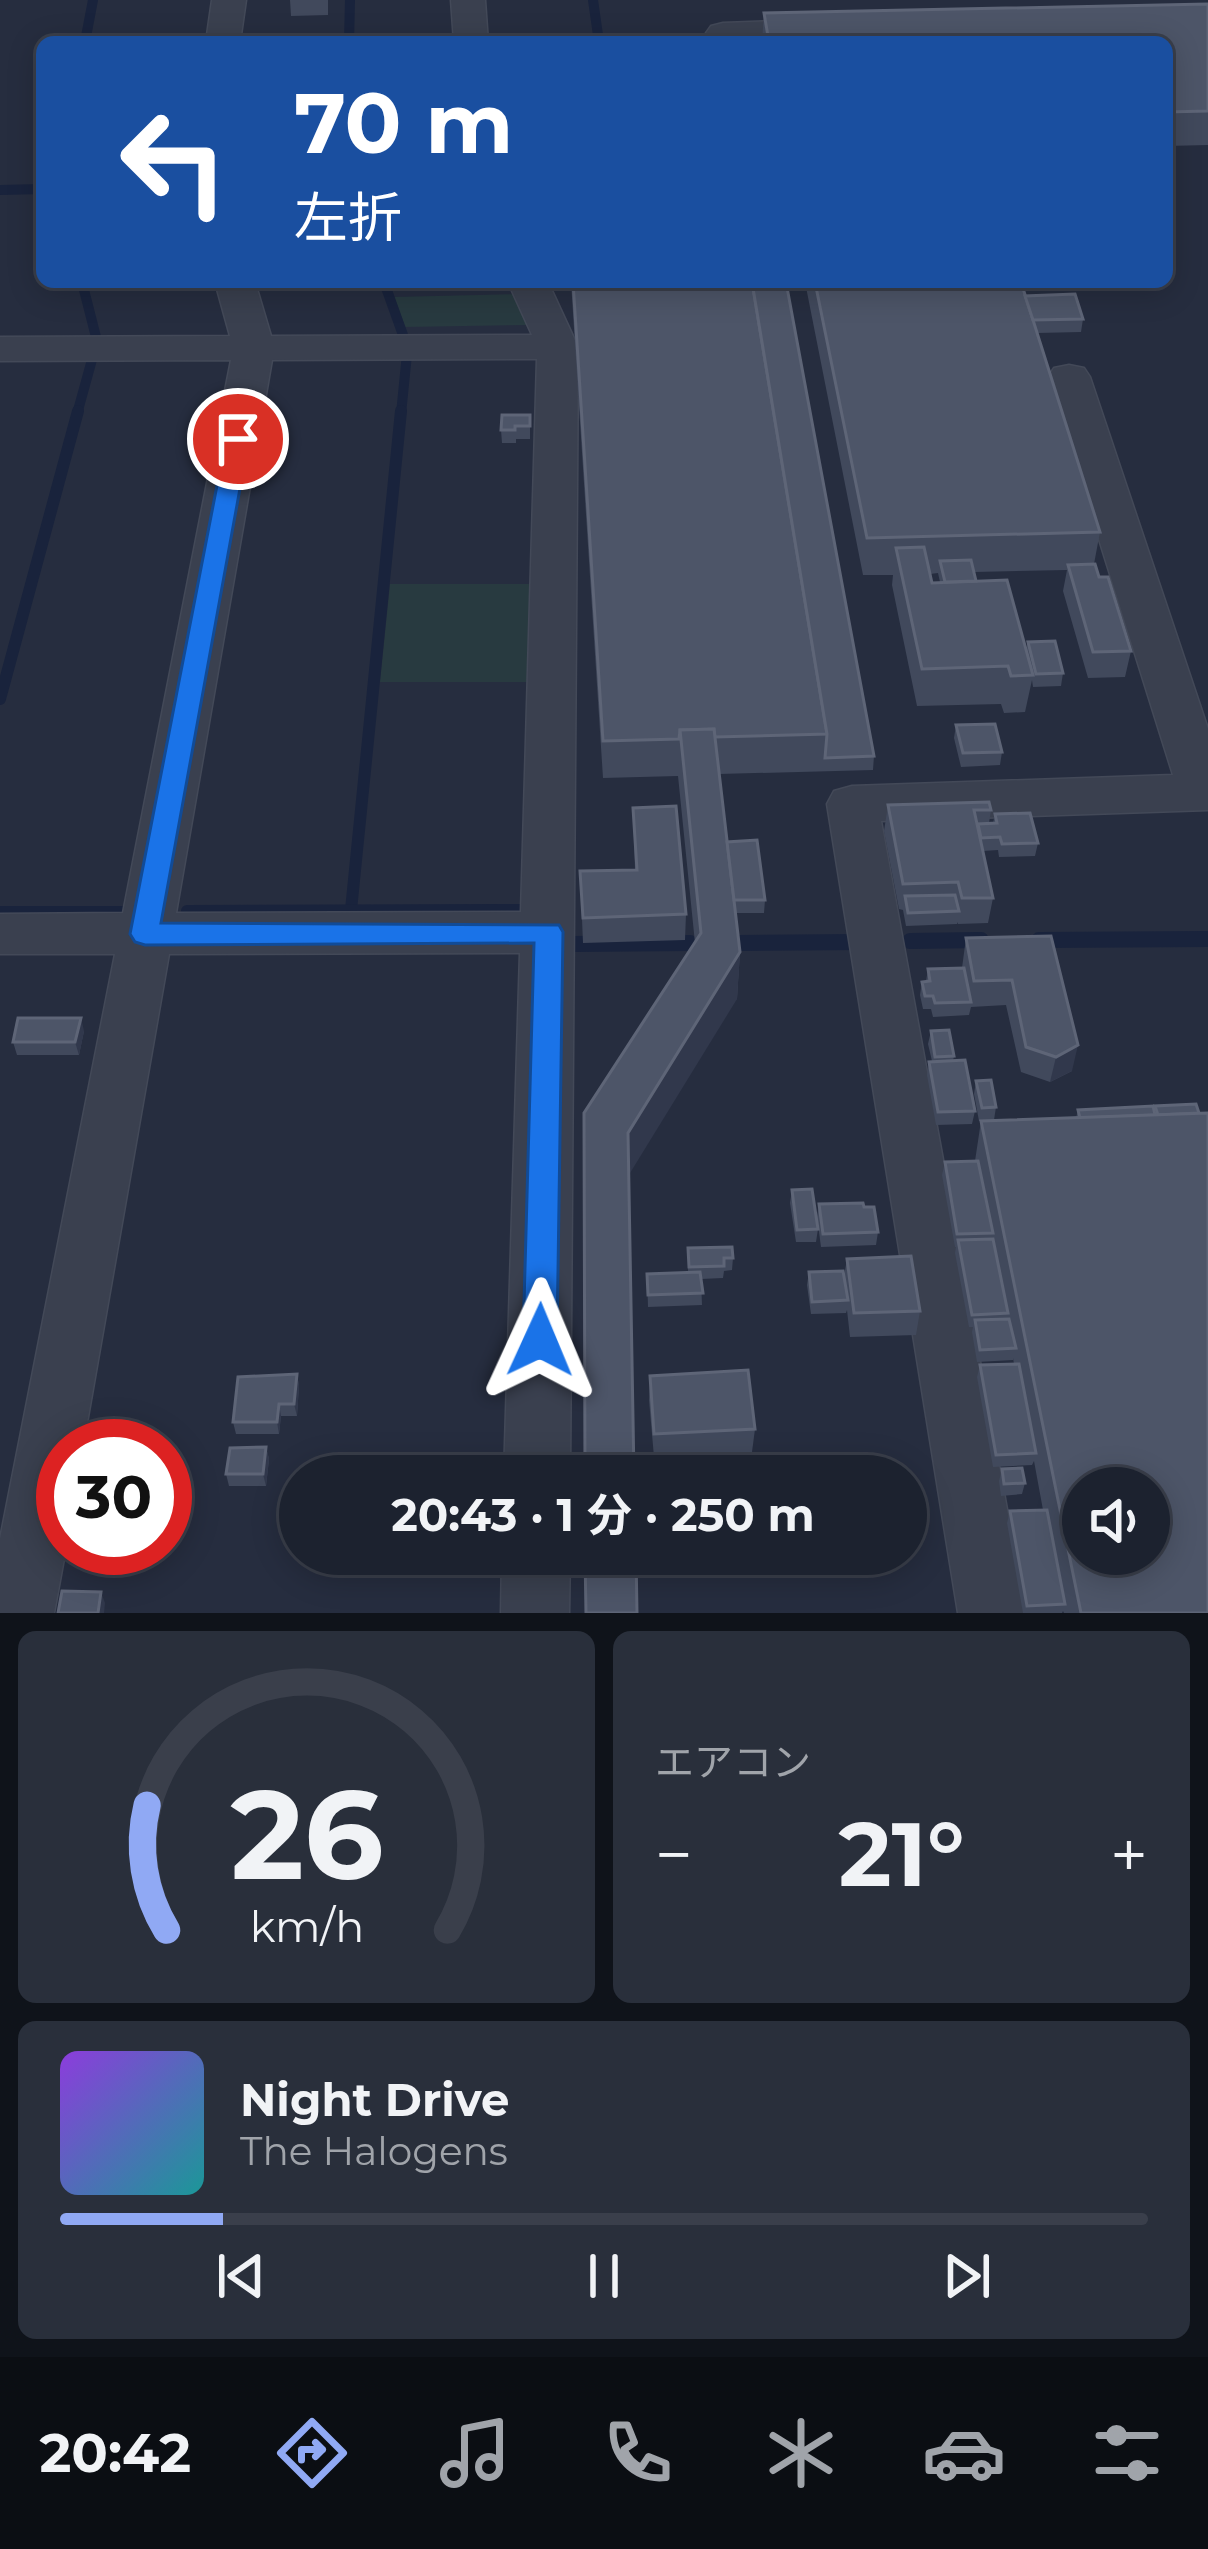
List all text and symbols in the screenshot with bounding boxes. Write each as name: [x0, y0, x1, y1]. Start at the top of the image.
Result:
text: 70 m: [294, 72, 513, 174]
icon: left: [96, 84, 252, 240]
text: 左折: [294, 185, 402, 251]
pin: [187, 388, 289, 490]
icon: arrive: [205, 406, 271, 472]
position arrow: [477, 1277, 603, 1403]
speed limit sign: 30: [36, 1419, 192, 1575]
map controls: [1062, 1467, 1170, 1575]
button: sound: [1062, 1467, 1170, 1575]
text: 20:43 · 1 分 · 250 m: [391, 1487, 815, 1542]
text: エアコン: [655, 1738, 811, 1786]
text: 26: [230, 1758, 383, 1910]
text: 21°: [839, 1799, 965, 1909]
text: −: [655, 1814, 693, 1895]
text: +: [1110, 1814, 1148, 1895]
text: km/h: [249, 1900, 364, 1953]
text: Night Drive: [240, 2072, 509, 2127]
text: The Halogens: [240, 2127, 508, 2175]
icon: previous: [208, 2243, 274, 2309]
icon: pause: [571, 2243, 637, 2309]
icon: next: [934, 2243, 1000, 2309]
icon: directions: [270, 2411, 354, 2495]
icon: music: [433, 2411, 517, 2495]
icon: phone: [596, 2411, 680, 2495]
icon: climate: [759, 2411, 843, 2495]
icon: car: [922, 2411, 1006, 2495]
icon: filters: [1085, 2411, 1169, 2495]
text: 20:42: [39, 2420, 191, 2486]

